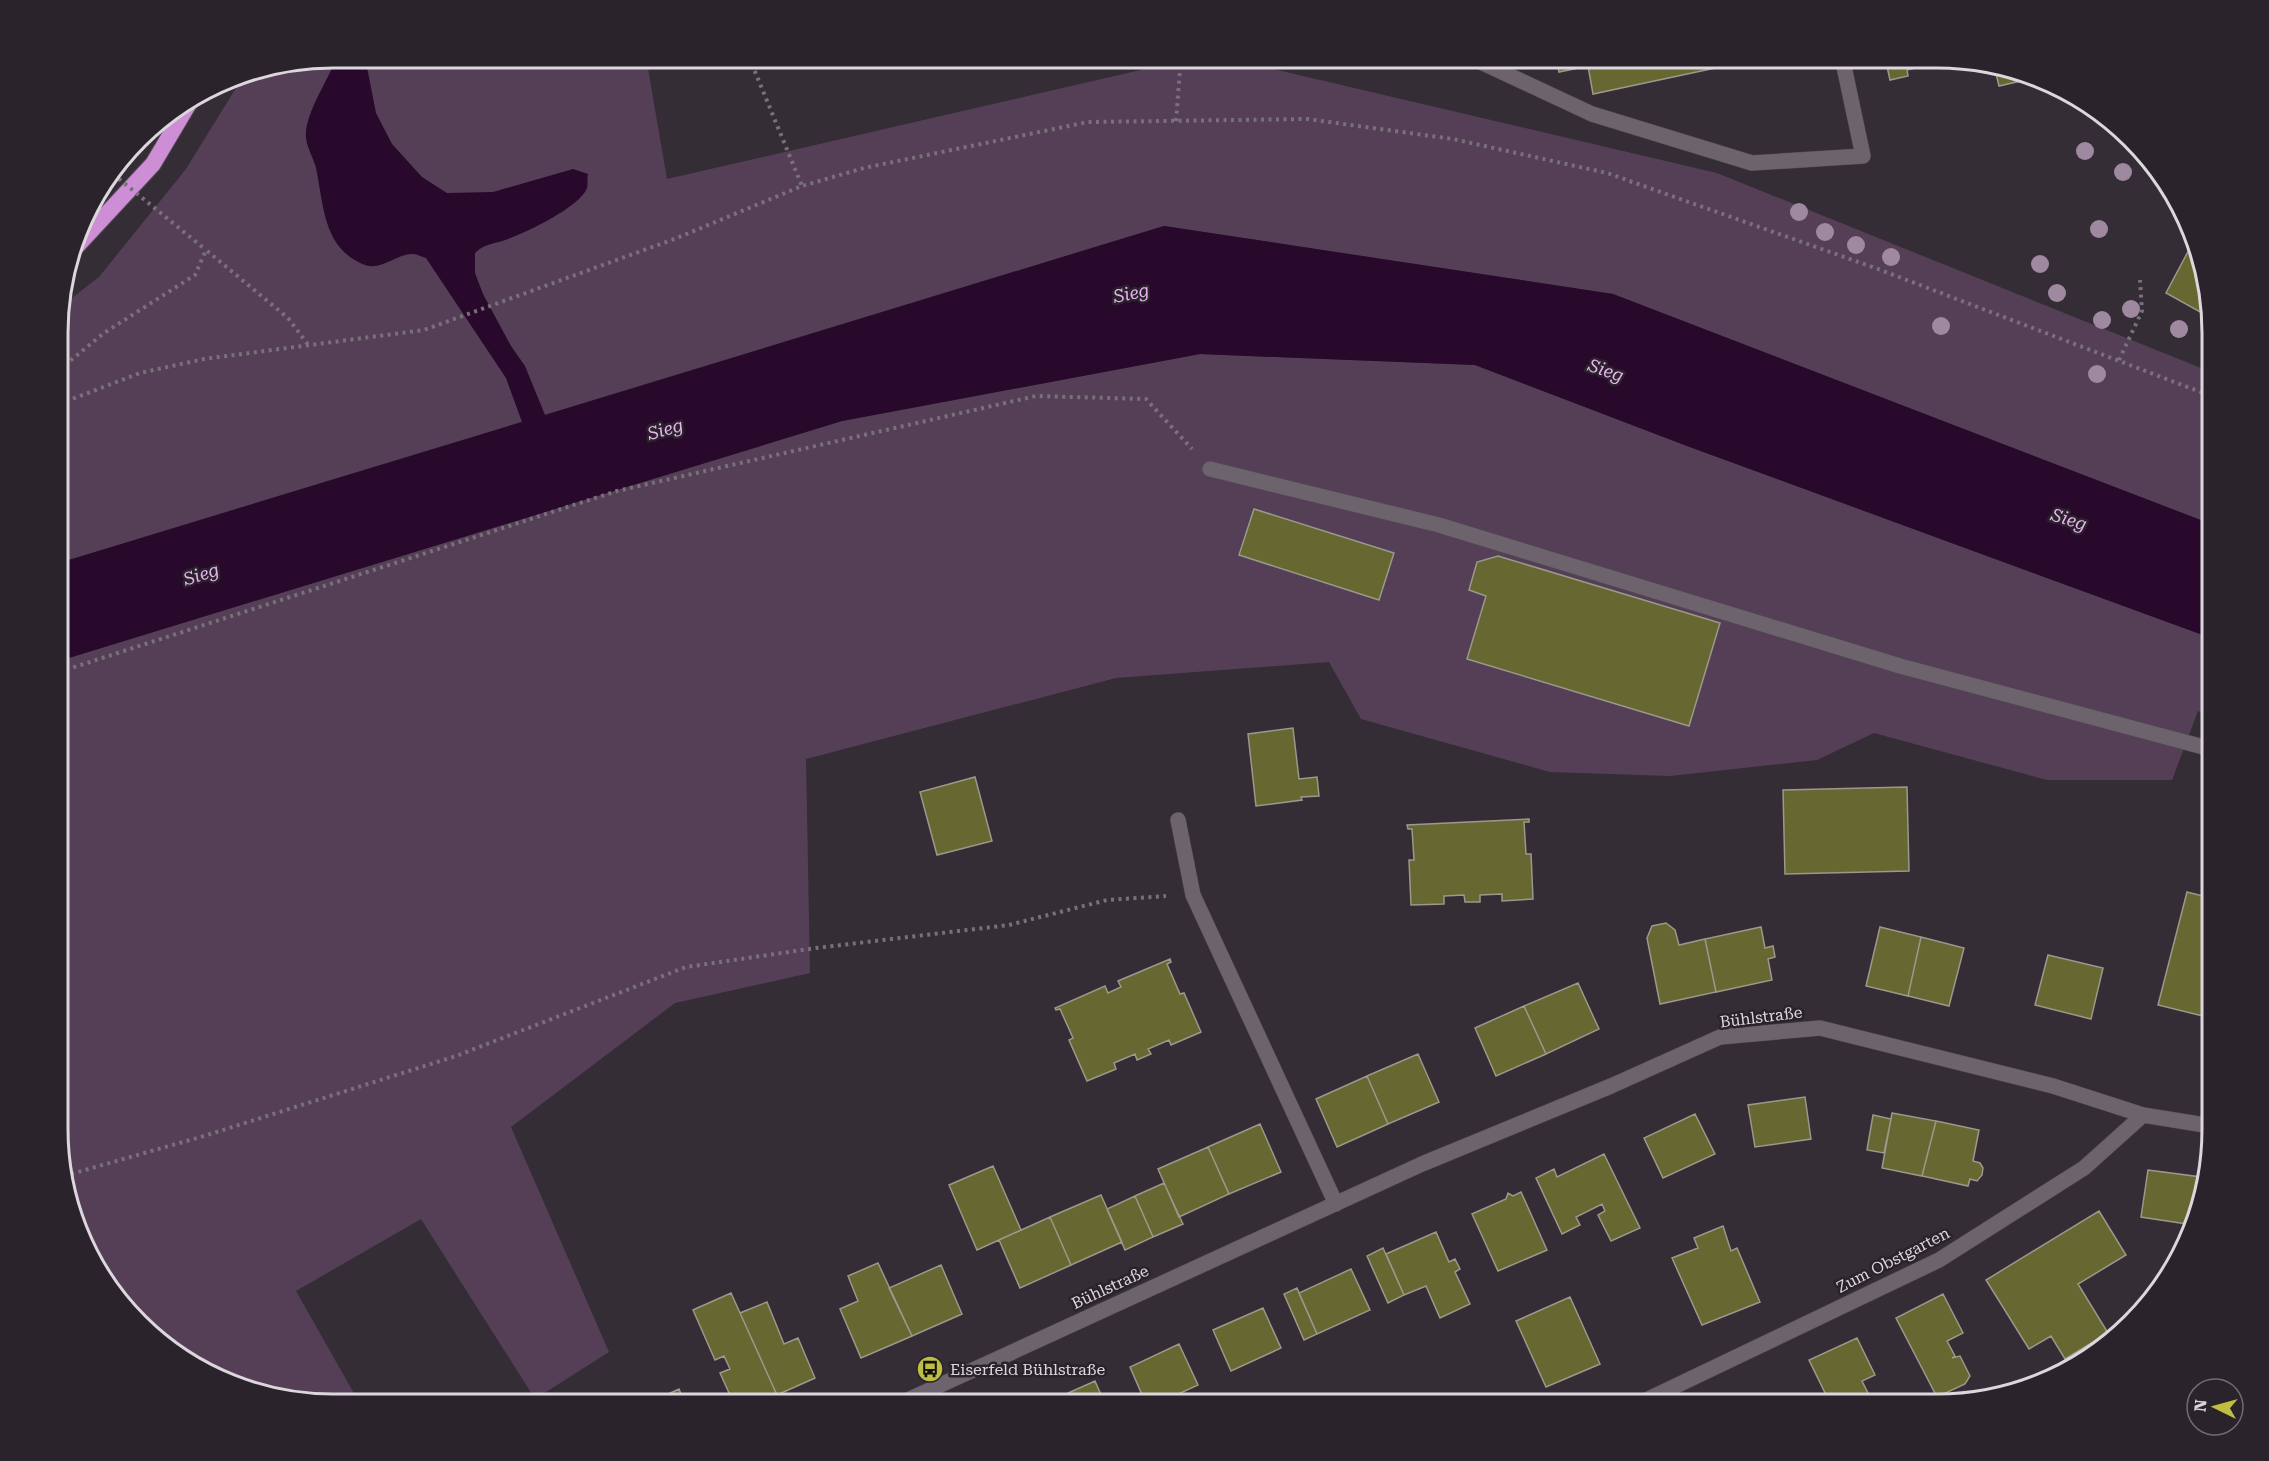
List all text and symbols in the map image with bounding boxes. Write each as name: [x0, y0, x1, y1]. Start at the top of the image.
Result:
water label: Sieg: [1110, 279, 1151, 307]
water label: Sieg: [1585, 354, 1627, 386]
water label: Sieg: [644, 414, 685, 444]
water label: Sieg: [2048, 503, 2089, 534]
water label: Sieg: [180, 558, 221, 590]
street label: Bühlstraße: [1719, 1002, 1804, 1031]
street label: Zum Obstgarten: [1833, 1223, 1953, 1297]
street label: Bühlstraße: [1068, 1261, 1152, 1313]
bus stop icon: Eiserfeld Bühlstraße: [915, 1354, 945, 1384]
place label: Eiserfeld Bühlstraße: [950, 1360, 1106, 1379]
north arrow: [2185, 1377, 2245, 1437]
text: N: [2191, 1399, 2211, 1413]

